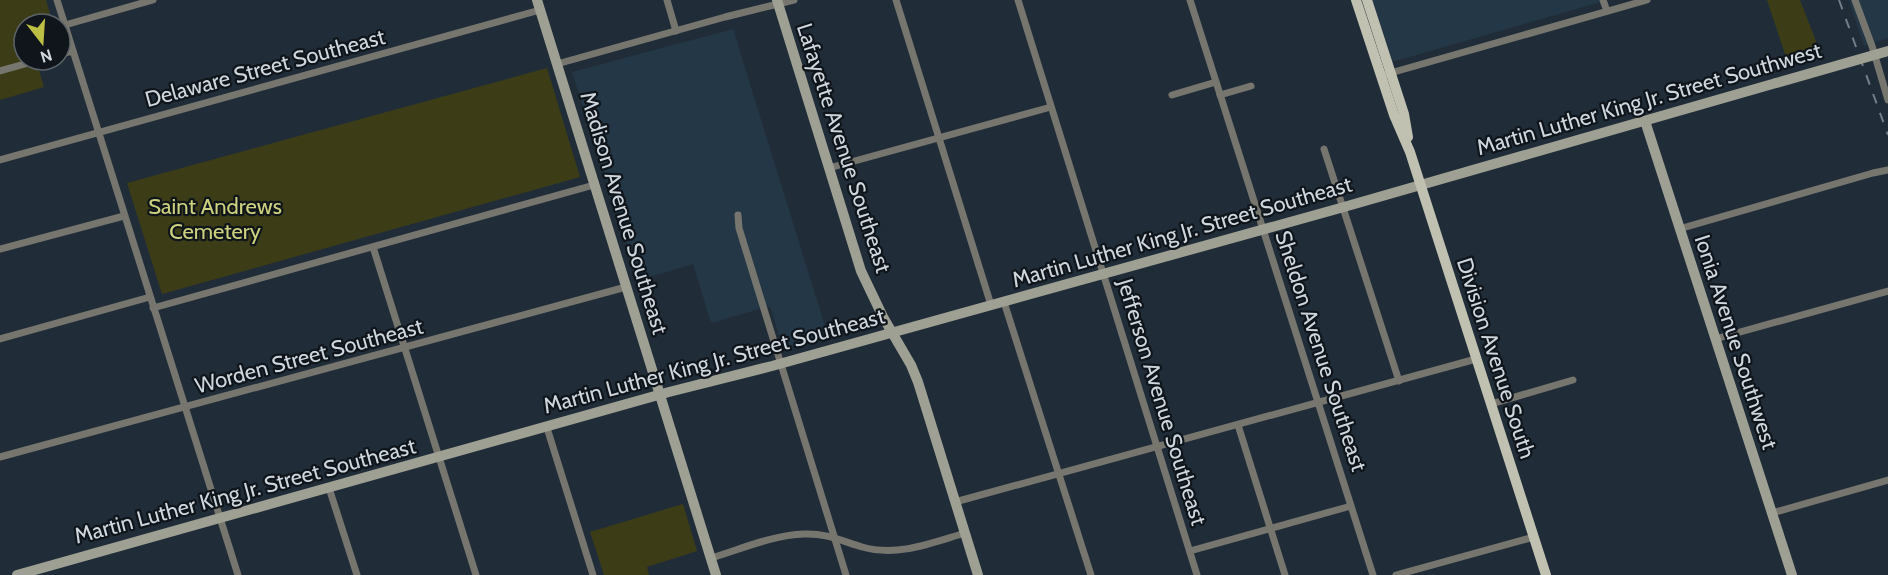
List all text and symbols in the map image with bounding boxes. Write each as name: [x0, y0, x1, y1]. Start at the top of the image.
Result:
north arrow: [12, 12, 72, 72]
street label: Lafayette Avenue Southeast: [791, 20, 897, 277]
street label: Delaware Street Southeast: [142, 23, 389, 113]
street label: Martin Luther King Jr. Street Southwest: [1474, 37, 1825, 161]
text: N: [38, 45, 54, 67]
street label: Madison Avenue Southeast: [574, 88, 674, 338]
street label: Martin Luther King Jr. Street Southeast: [1009, 170, 1356, 294]
park label: Saint Andrews Cemetery: [148, 193, 282, 245]
street label: Sheldon Avenue Southeast: [1269, 227, 1373, 475]
street label: Ionia Avenue Southwest: [1689, 231, 1784, 453]
street label: Division Avenue South: [1451, 254, 1541, 462]
street label: Jefferson Avenue Southeast: [1111, 274, 1213, 529]
street label: Martin Luther King Jr. Street Southeast: [540, 302, 888, 420]
street label: Worden Street Southeast: [192, 312, 427, 399]
street label: Martin Luther King Jr. Street Southeast: [71, 432, 419, 550]

